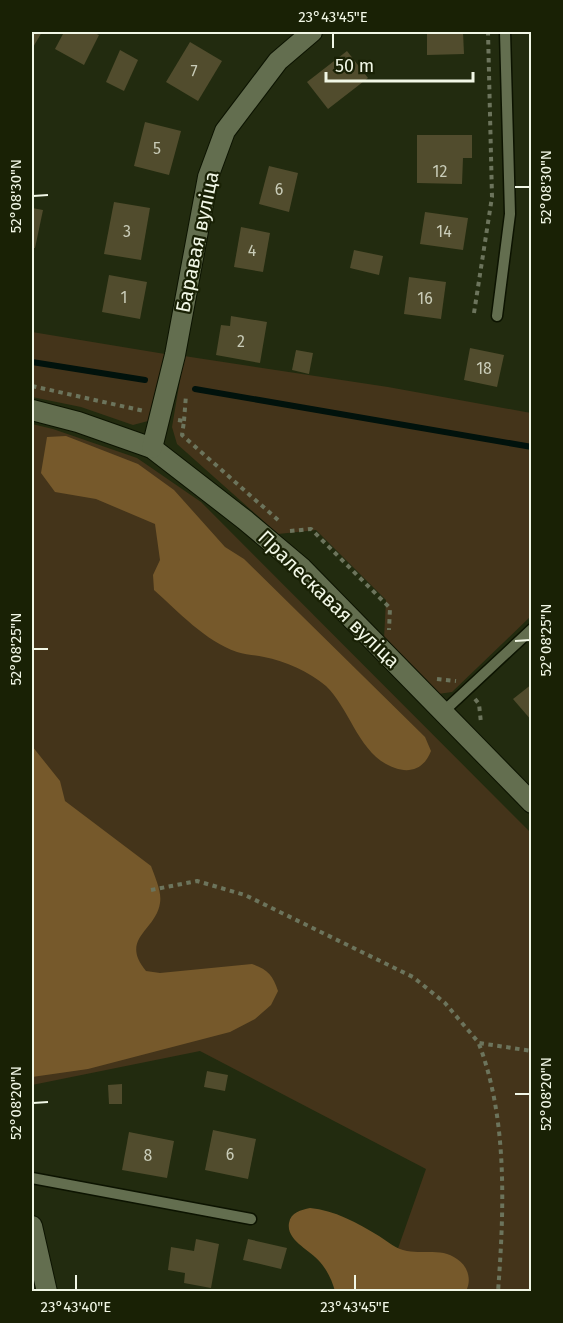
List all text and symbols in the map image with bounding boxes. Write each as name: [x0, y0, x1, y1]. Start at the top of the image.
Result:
text: 23°43'45"E: [298, 8, 368, 26]
scale bar: [326, 45, 473, 83]
text: 50 m: [335, 55, 374, 77]
house number: 7: [190, 62, 198, 81]
house number: 5: [153, 139, 161, 158]
text: 52°08'30"N: [537, 150, 555, 224]
text: 52°08'30"N: [7, 159, 25, 233]
house number: 12: [433, 162, 447, 181]
street label: Баравая вуліца: [170, 169, 224, 315]
house number: 6: [275, 180, 283, 199]
house number: 3: [123, 222, 131, 241]
house number: 14: [436, 222, 452, 241]
house number: 4: [248, 241, 257, 260]
house number: 1: [121, 288, 127, 307]
house number: 16: [417, 289, 433, 308]
house number: 2: [237, 332, 245, 351]
house number: 18: [476, 359, 492, 378]
street label: Пралескавая вуліца: [253, 525, 405, 673]
text: 52°08'25"N: [537, 603, 555, 677]
text: 52°08'25"N: [7, 612, 25, 686]
text: 52°08'20"N: [537, 1057, 555, 1131]
text: 52°08'20"N: [7, 1066, 25, 1140]
house number: 6: [226, 1145, 234, 1164]
house number: 8: [144, 1146, 153, 1165]
text: 23°43'40"E: [41, 1298, 111, 1316]
text: 23°43'45"E: [320, 1298, 390, 1316]

